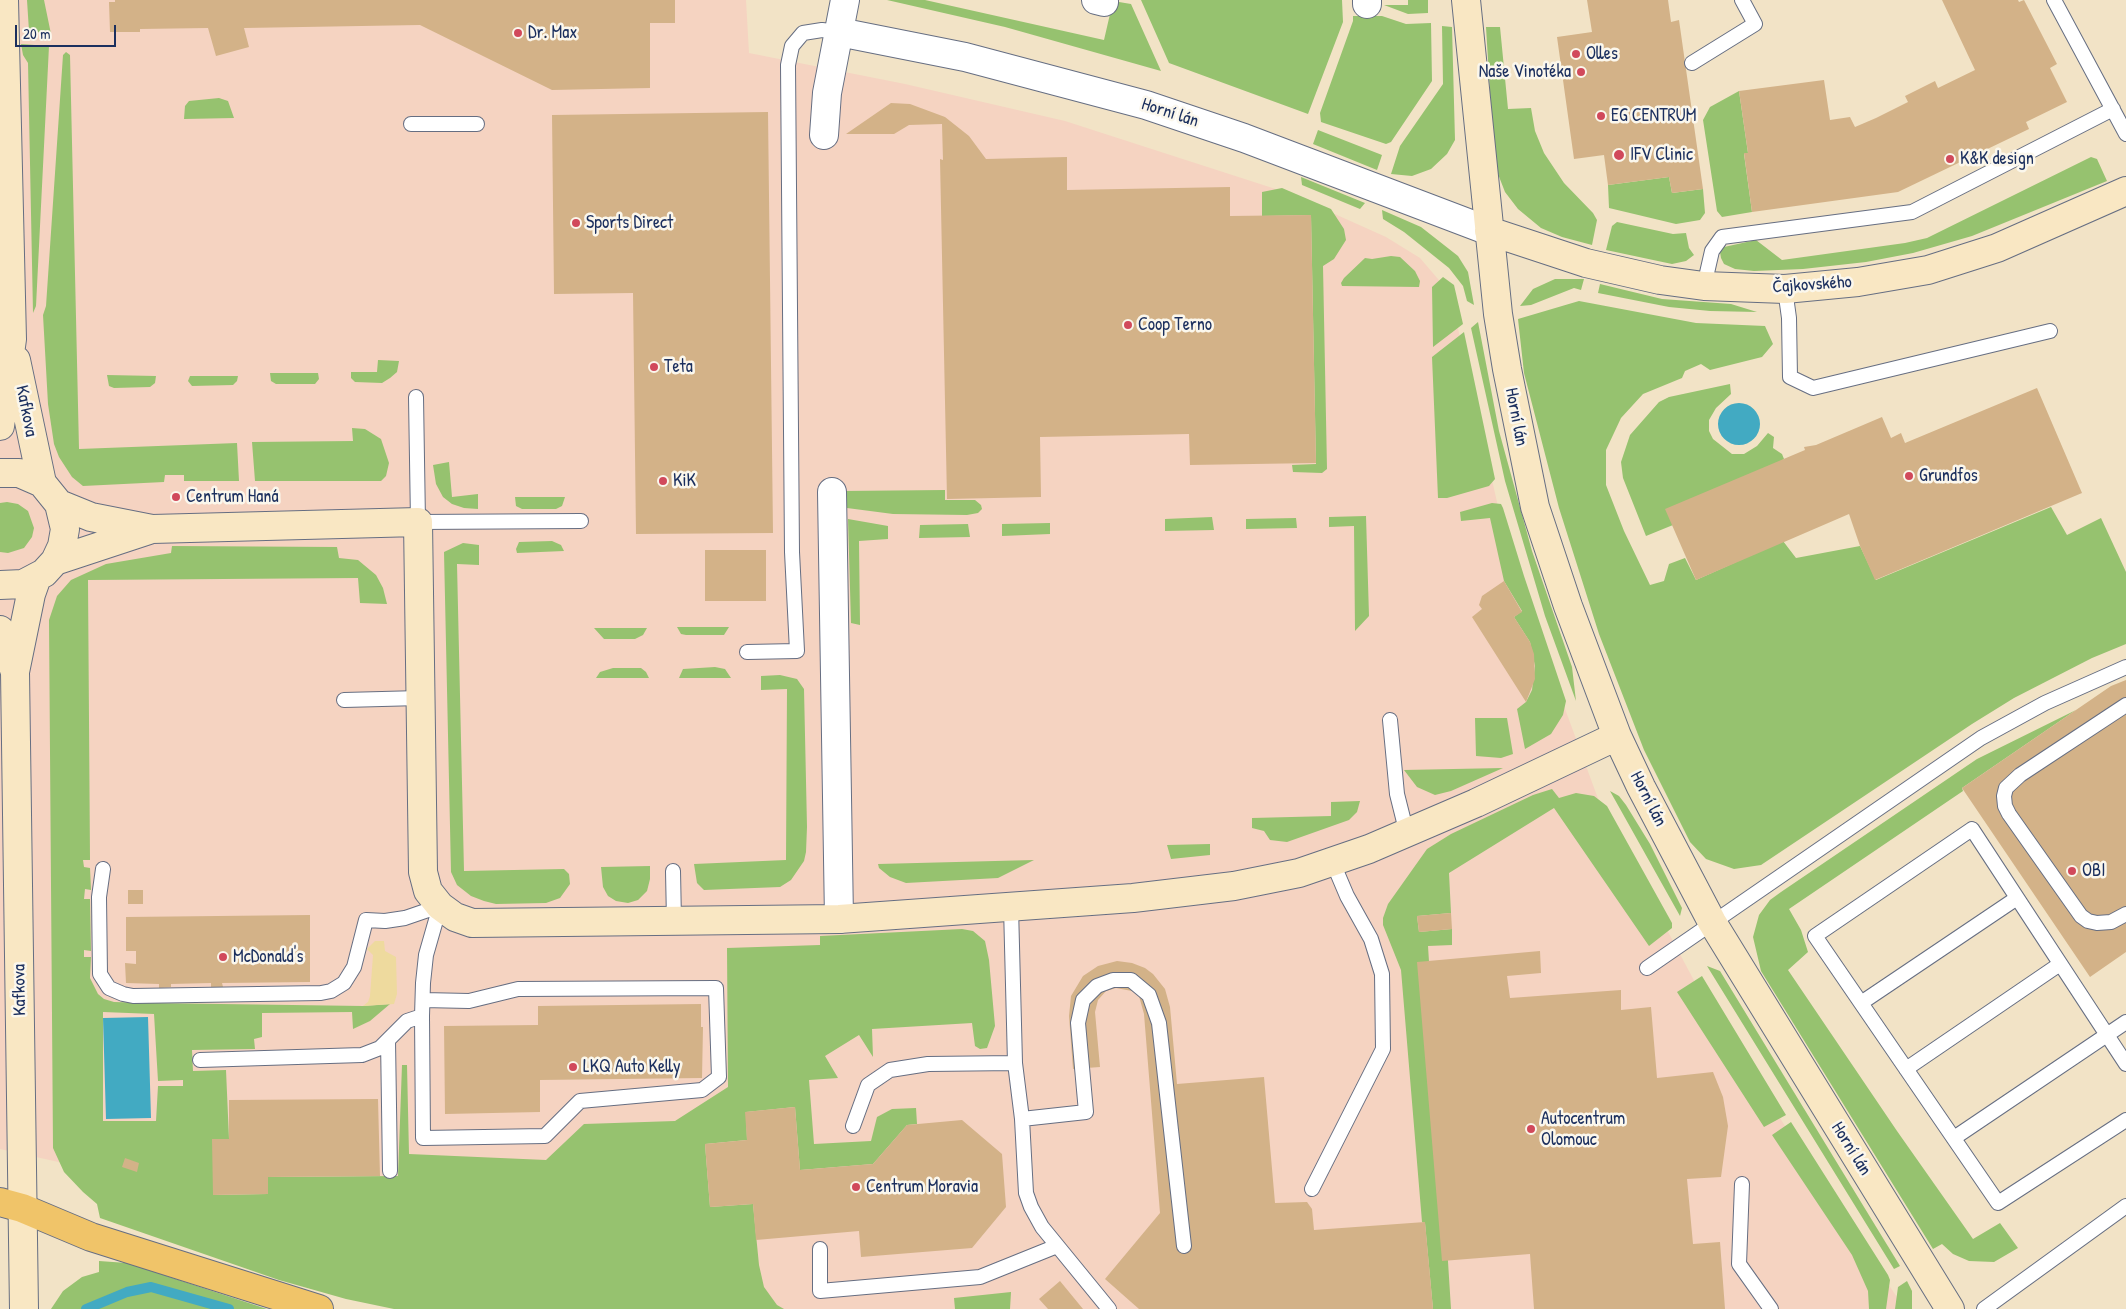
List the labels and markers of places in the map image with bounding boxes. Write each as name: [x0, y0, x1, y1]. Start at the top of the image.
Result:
place label: Dr. Max: [528, 22, 577, 44]
marker: Dr. Max: [512, 27, 524, 39]
place label: Olles: [1586, 43, 1618, 65]
marker: Olles: [1570, 48, 1582, 60]
place label: Naše Vinotéka: [1479, 61, 1571, 83]
marker: Naše Vinotéka: [1575, 66, 1587, 78]
place label: EG CENTRUM: [1611, 105, 1696, 127]
marker: EG CENTRUM: [1595, 110, 1607, 122]
place label: IFV Clinic: [1630, 144, 1693, 166]
marker: IFV Clinic: [1612, 148, 1626, 162]
place label: K&K design: [1960, 148, 2034, 170]
marker: K&K design: [1944, 153, 1956, 165]
place label: Sports Direct: [586, 212, 673, 234]
marker: Sports Direct: [570, 217, 582, 229]
place label: Coop Terno: [1138, 314, 1212, 336]
marker: Coop Terno: [1122, 319, 1134, 331]
place label: Teta: [664, 356, 693, 378]
marker: Teta: [648, 361, 660, 373]
place label: Grundfos: [1919, 465, 1978, 487]
place label: KiK: [673, 470, 696, 492]
marker: Grundfos: [1903, 470, 1915, 482]
marker: KiK: [657, 475, 669, 487]
place label: Centrum Haná: [186, 486, 279, 508]
marker: Centrum Haná: [170, 491, 182, 503]
place label: OBI: [2082, 860, 2105, 882]
marker: OBI: [2066, 865, 2078, 877]
place label: McDonald's: [233, 946, 303, 968]
marker: McDonald's: [217, 951, 229, 963]
place label: LKQ Auto Kelly: [583, 1056, 681, 1078]
marker: LKQ Auto Kelly: [567, 1061, 579, 1073]
place label: Autocentrum Olomouc: [1541, 1108, 1625, 1150]
marker: Autocentrum Olomouc: [1525, 1123, 1537, 1135]
place label: Centrum Moravia: [866, 1176, 978, 1198]
marker: Centrum Moravia: [850, 1181, 862, 1193]

